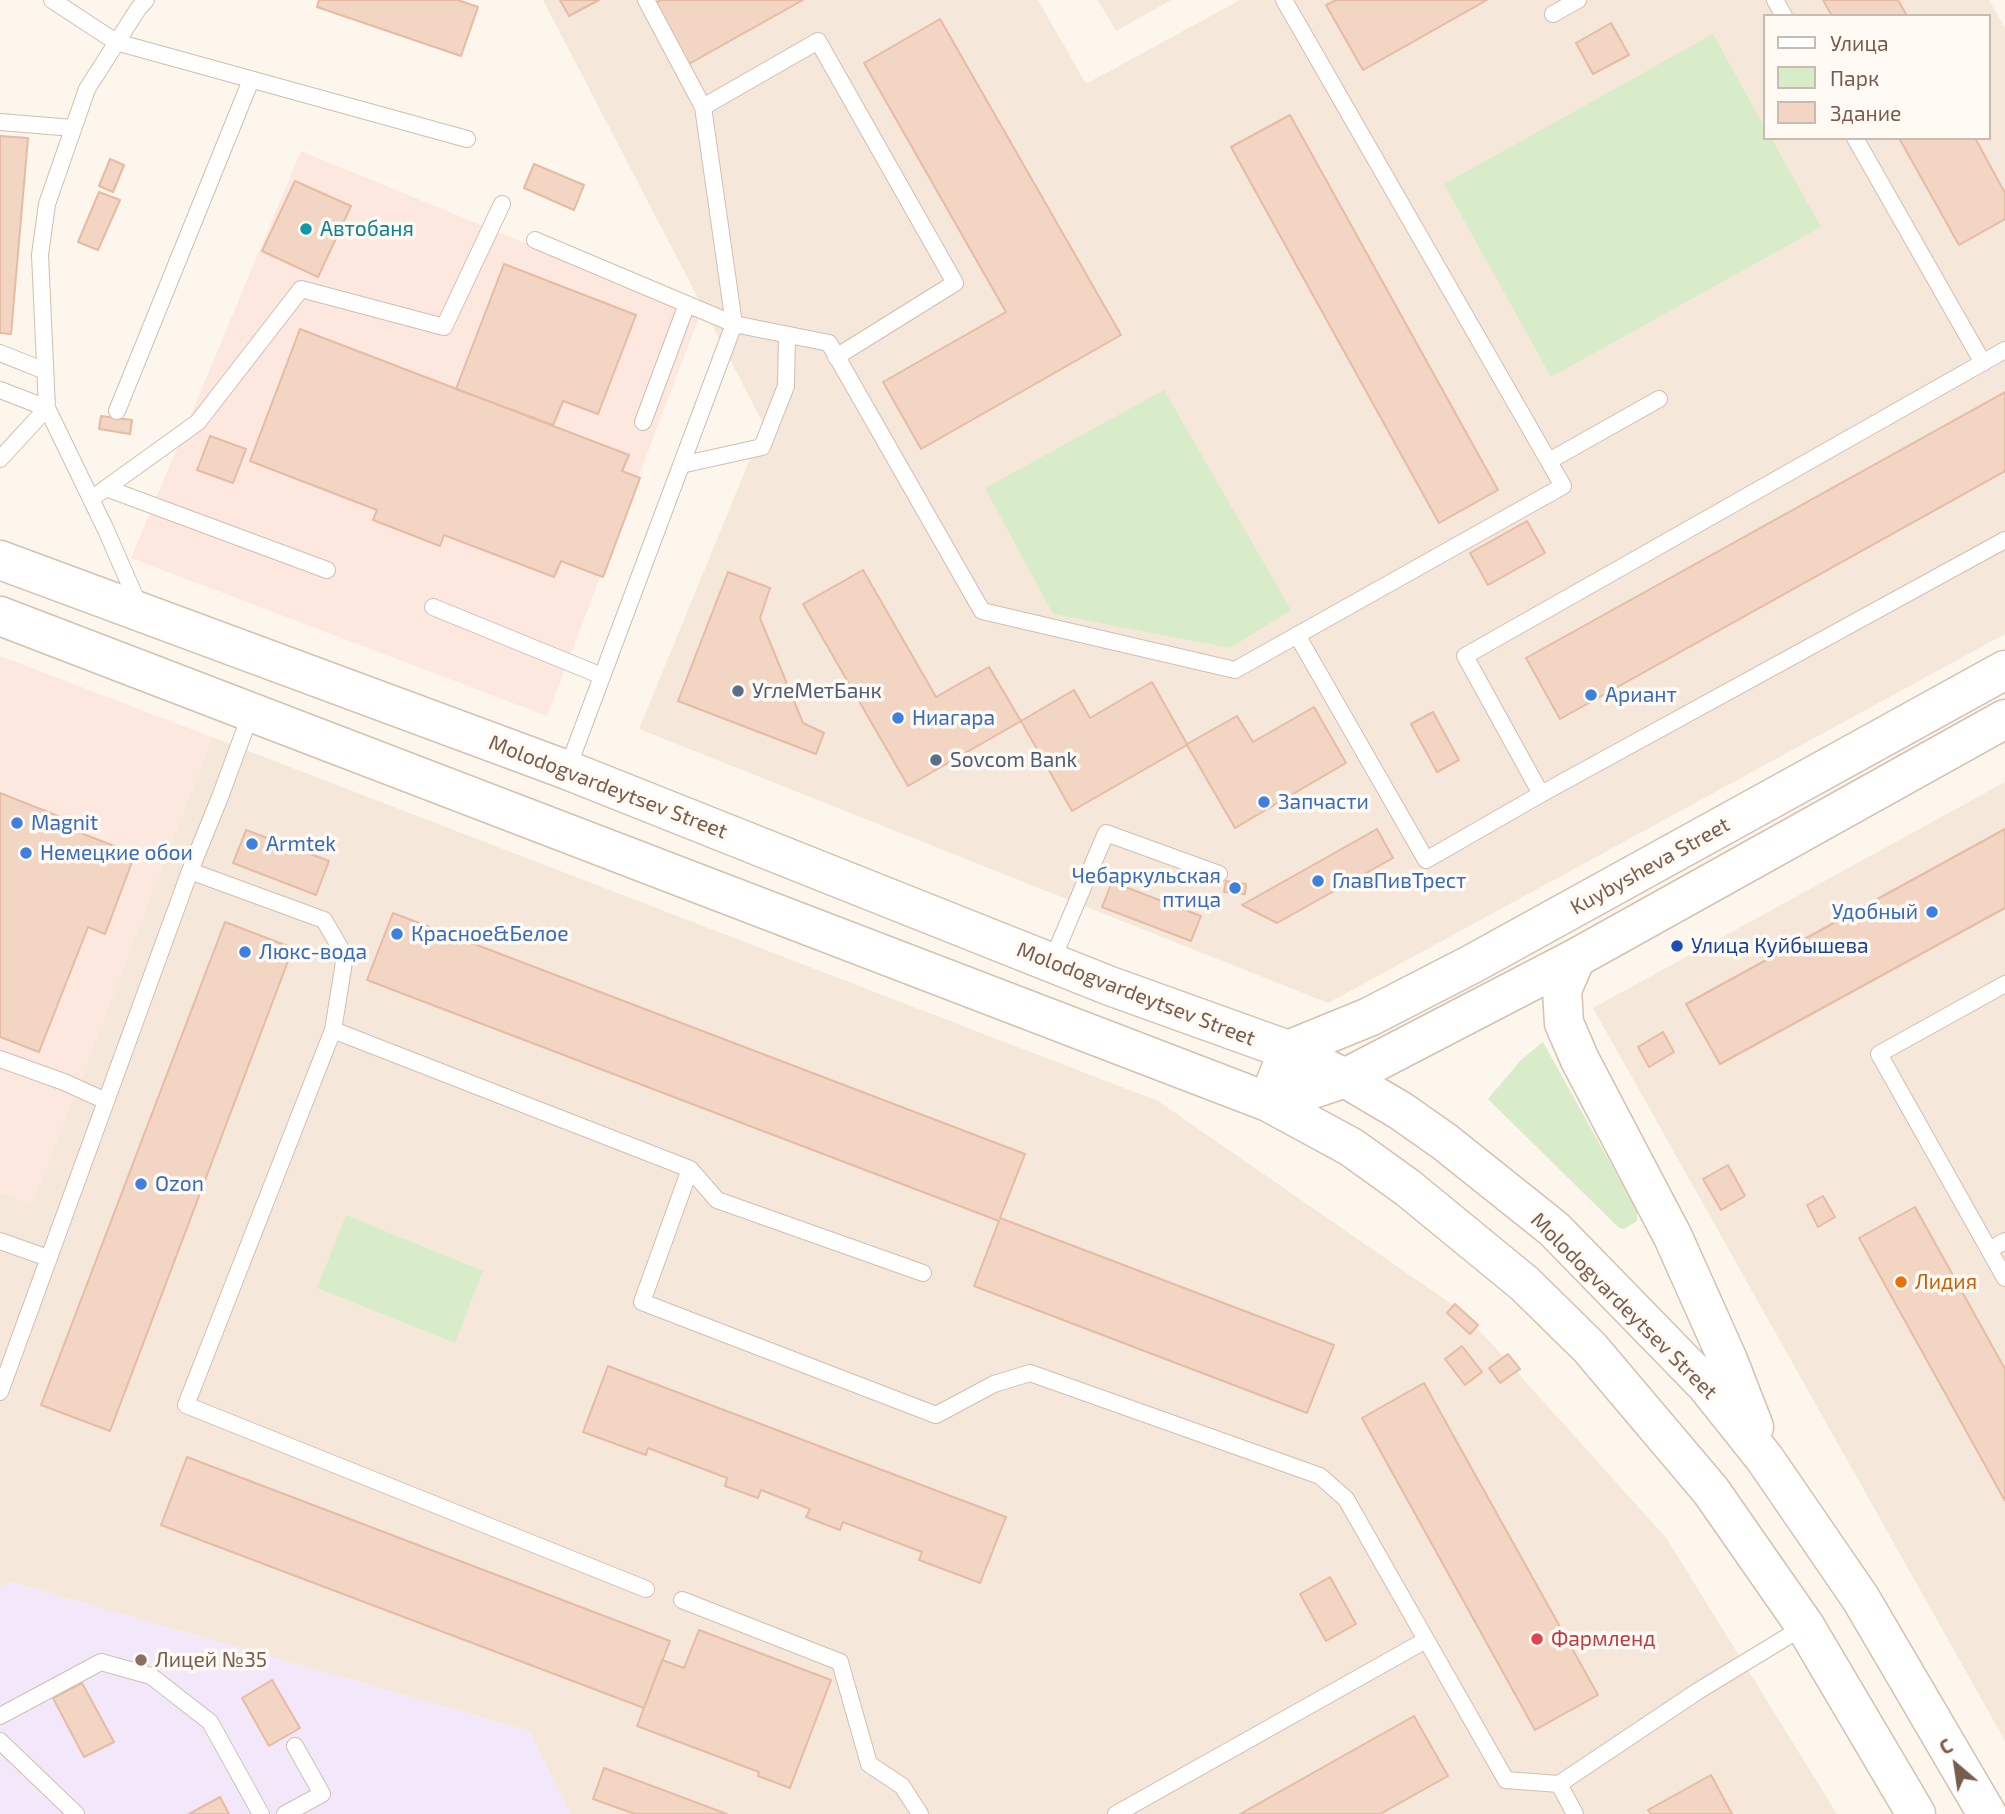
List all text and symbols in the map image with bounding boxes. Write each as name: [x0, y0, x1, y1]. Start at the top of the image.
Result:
legend: [1764, 14, 1991, 140]
text: Улица: [1830, 30, 1889, 55]
text: Парк: [1830, 65, 1879, 90]
text: Здание: [1830, 100, 1901, 125]
place label: Автобаня: [320, 216, 414, 242]
marker: Автобаня: [298, 221, 314, 237]
place label: УглеМетБанк: [752, 678, 882, 704]
place label: Ариант: [1605, 682, 1677, 708]
marker: УглеМетБанк: [730, 683, 746, 699]
marker: Ариант: [1583, 687, 1599, 703]
place label: Ниагара: [912, 705, 995, 731]
marker: Ниагара: [890, 710, 906, 726]
street label: Molodogvardeytsev Street: [485, 730, 731, 844]
place label: Sovcom Bank: [950, 747, 1077, 773]
marker: Sovcom Bank: [928, 752, 944, 768]
place label: Запчасти: [1278, 789, 1369, 815]
marker: Запчасти: [1256, 794, 1272, 810]
place label: Magnit: [31, 810, 98, 836]
street label: Kuybysheva Street: [1566, 812, 1734, 920]
marker: Magnit: [9, 815, 25, 831]
place label: Armtek: [266, 831, 336, 857]
marker: Armtek: [244, 836, 260, 852]
place label: Немецкие обои: [40, 840, 193, 866]
marker: Немецкие обои: [18, 845, 34, 861]
place label: Чебаркульская птица: [1072, 863, 1221, 913]
place label: ГлавПивТрест: [1332, 868, 1466, 894]
marker: ГлавПивТрест: [1310, 873, 1326, 889]
marker: Чебаркульская птица: [1227, 880, 1243, 896]
place label: Удобный: [1832, 899, 1918, 925]
marker: Удобный: [1924, 904, 1940, 920]
place label: Красное&Белое: [411, 921, 569, 947]
marker: Красное&Белое: [389, 926, 405, 942]
place label: Улица Куйбышева: [1691, 933, 1869, 959]
street label: Molodogvardeytsev Street: [1013, 937, 1259, 1051]
marker: Улица Куйбышева: [1669, 938, 1685, 954]
place label: Люкс-вода: [259, 939, 367, 965]
marker: Люкс-вода: [237, 944, 253, 960]
place label: Ozon: [155, 1171, 204, 1197]
marker: Ozon: [133, 1176, 149, 1192]
street label: Molodogvardeytsev Street: [1526, 1208, 1722, 1404]
place label: Лидия: [1915, 1269, 1977, 1295]
marker: Лидия: [1893, 1274, 1909, 1290]
place label: Фармленд: [1551, 1626, 1655, 1652]
marker: Фармленд: [1529, 1631, 1545, 1647]
place label: Лицей №35: [155, 1647, 267, 1673]
marker: Лицей №35: [133, 1652, 149, 1668]
north arrow: [1921, 1730, 1991, 1800]
text: С: [1935, 1733, 1956, 1759]

